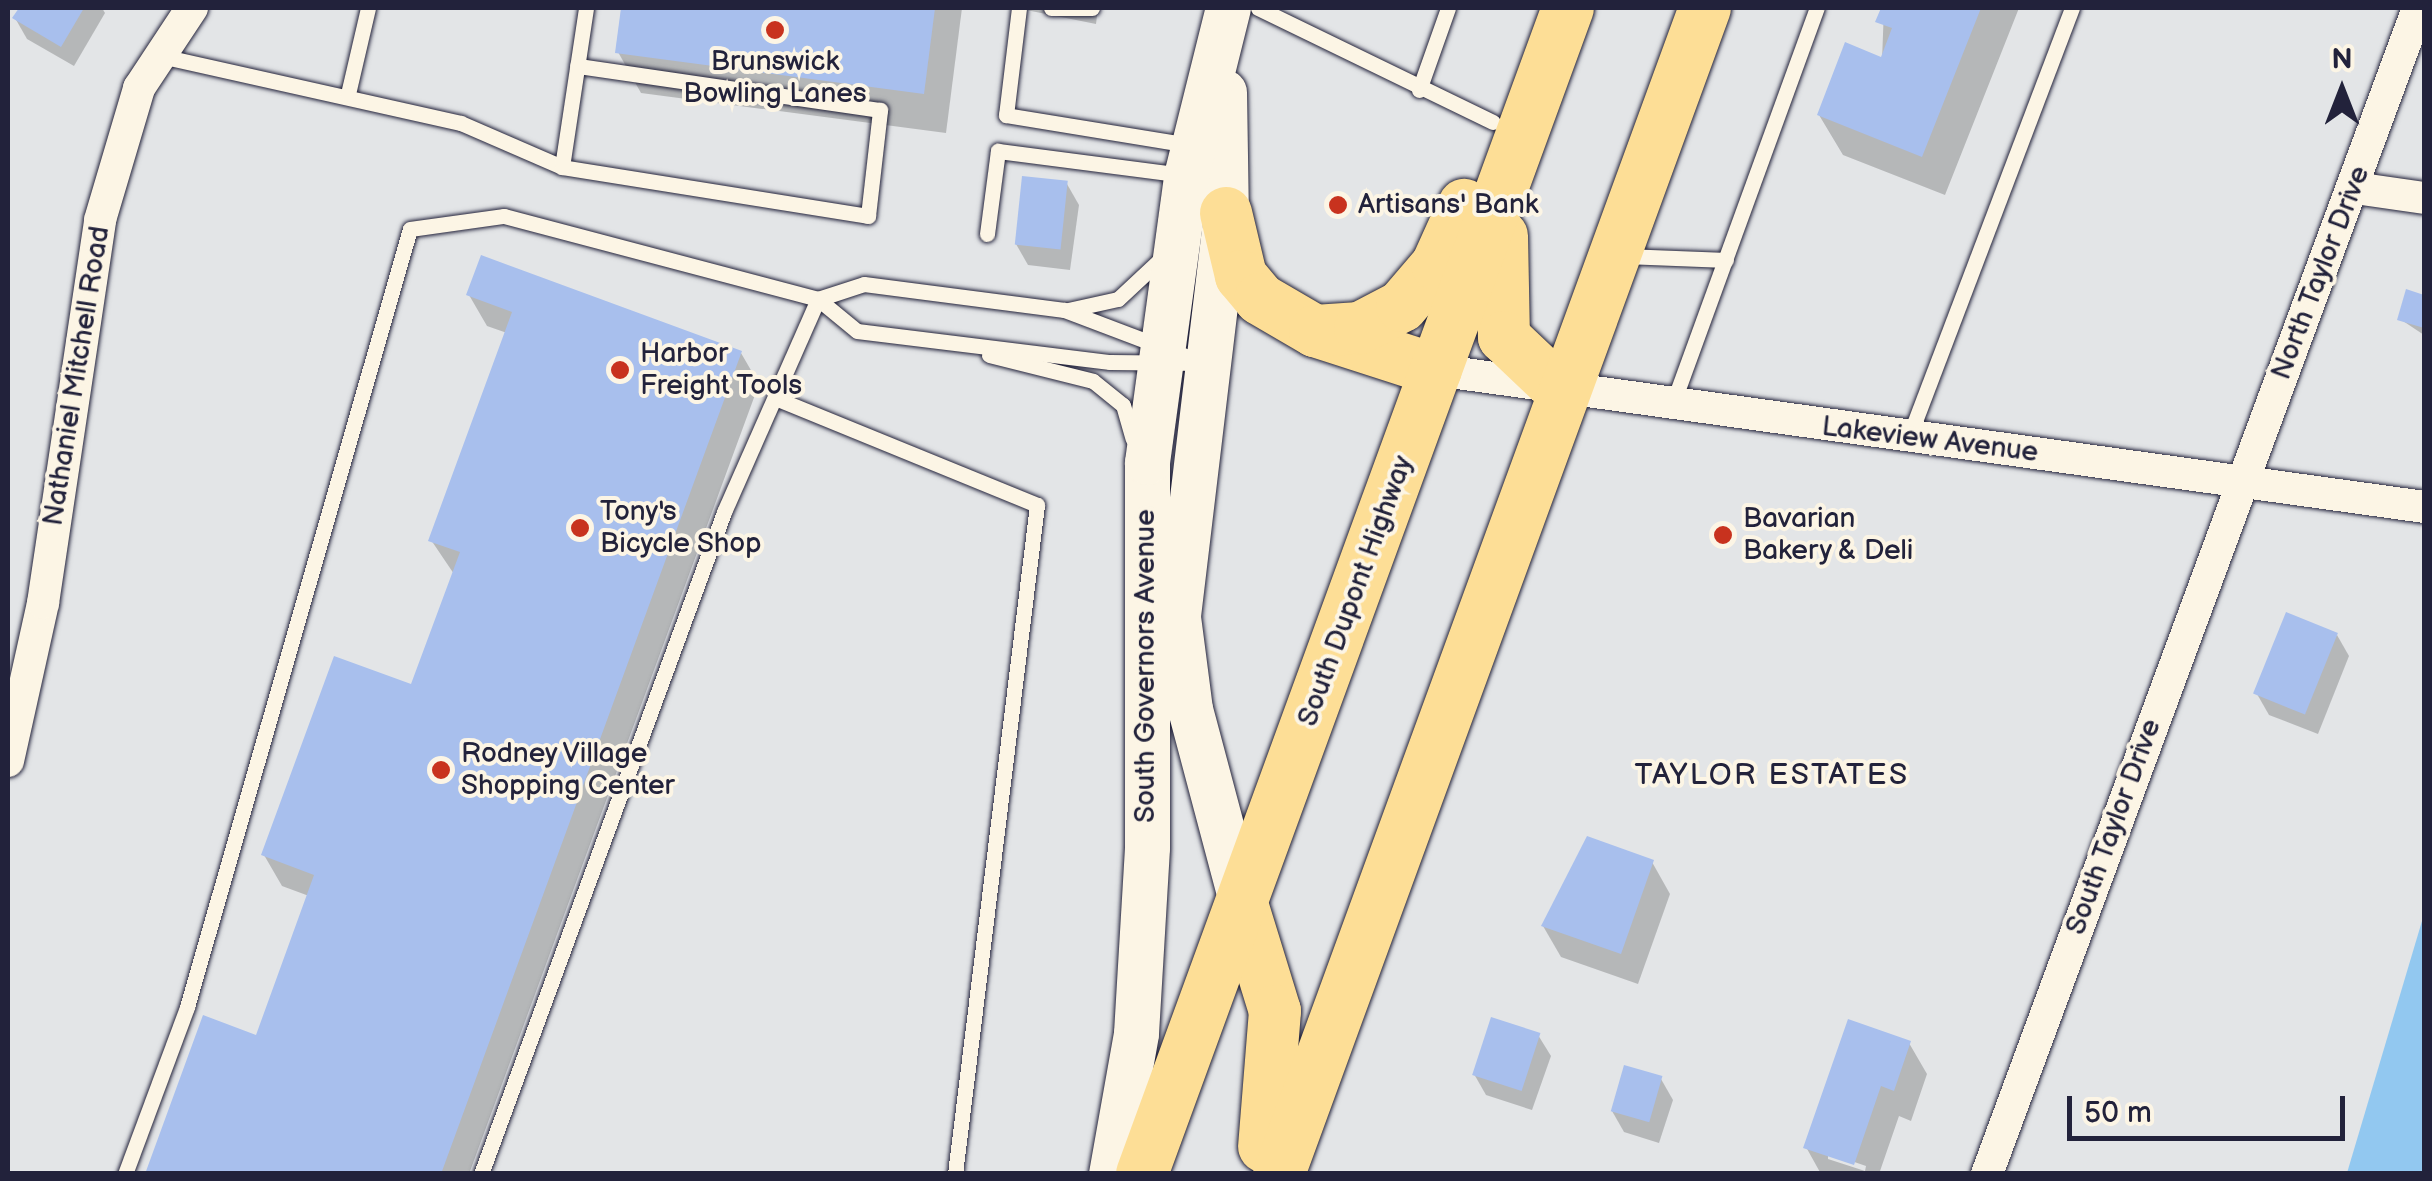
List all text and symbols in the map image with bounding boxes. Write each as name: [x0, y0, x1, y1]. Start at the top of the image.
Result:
marker: Brunswick Bowling Lanes: [764, 19, 786, 41]
north arrow: [2292, 40, 2392, 140]
text: N: [2331, 43, 2353, 76]
place label: Brunswick Bowling Lanes: [683, 45, 867, 111]
street label: North Taylor Drive: [2265, 161, 2377, 385]
place label: Artisans' Bank: [1358, 188, 1538, 222]
marker: Artisans' Bank: [1327, 194, 1349, 216]
street label: Nathaniel Mitchell Road: [37, 224, 117, 528]
place label: Harbor Freight Tools: [640, 337, 803, 403]
marker: Harbor Freight Tools: [609, 359, 631, 381]
street label: Lakeview Avenue: [1820, 410, 2040, 470]
street label: South Dupont Highway: [1291, 451, 1421, 731]
place label: Tony's Bicycle Shop: [600, 495, 762, 561]
place label: Bavarian Bakery & Deli: [1743, 502, 1915, 568]
street label: South Governors Avenue: [1129, 509, 1163, 823]
marker: Tony's Bicycle Shop: [569, 517, 591, 539]
marker: Bavarian Bakery & Deli: [1712, 524, 1734, 546]
street label: South Taylor Drive: [2059, 714, 2169, 940]
place label: Rodney Village Shopping Center: [461, 737, 675, 803]
district label: TAYLOR ESTATES: [1634, 757, 1910, 793]
marker: Rodney Village Shopping Center: [430, 759, 452, 781]
scale bar: [2072, 1076, 2350, 1138]
text: 50 m: [2084, 1095, 2152, 1131]

